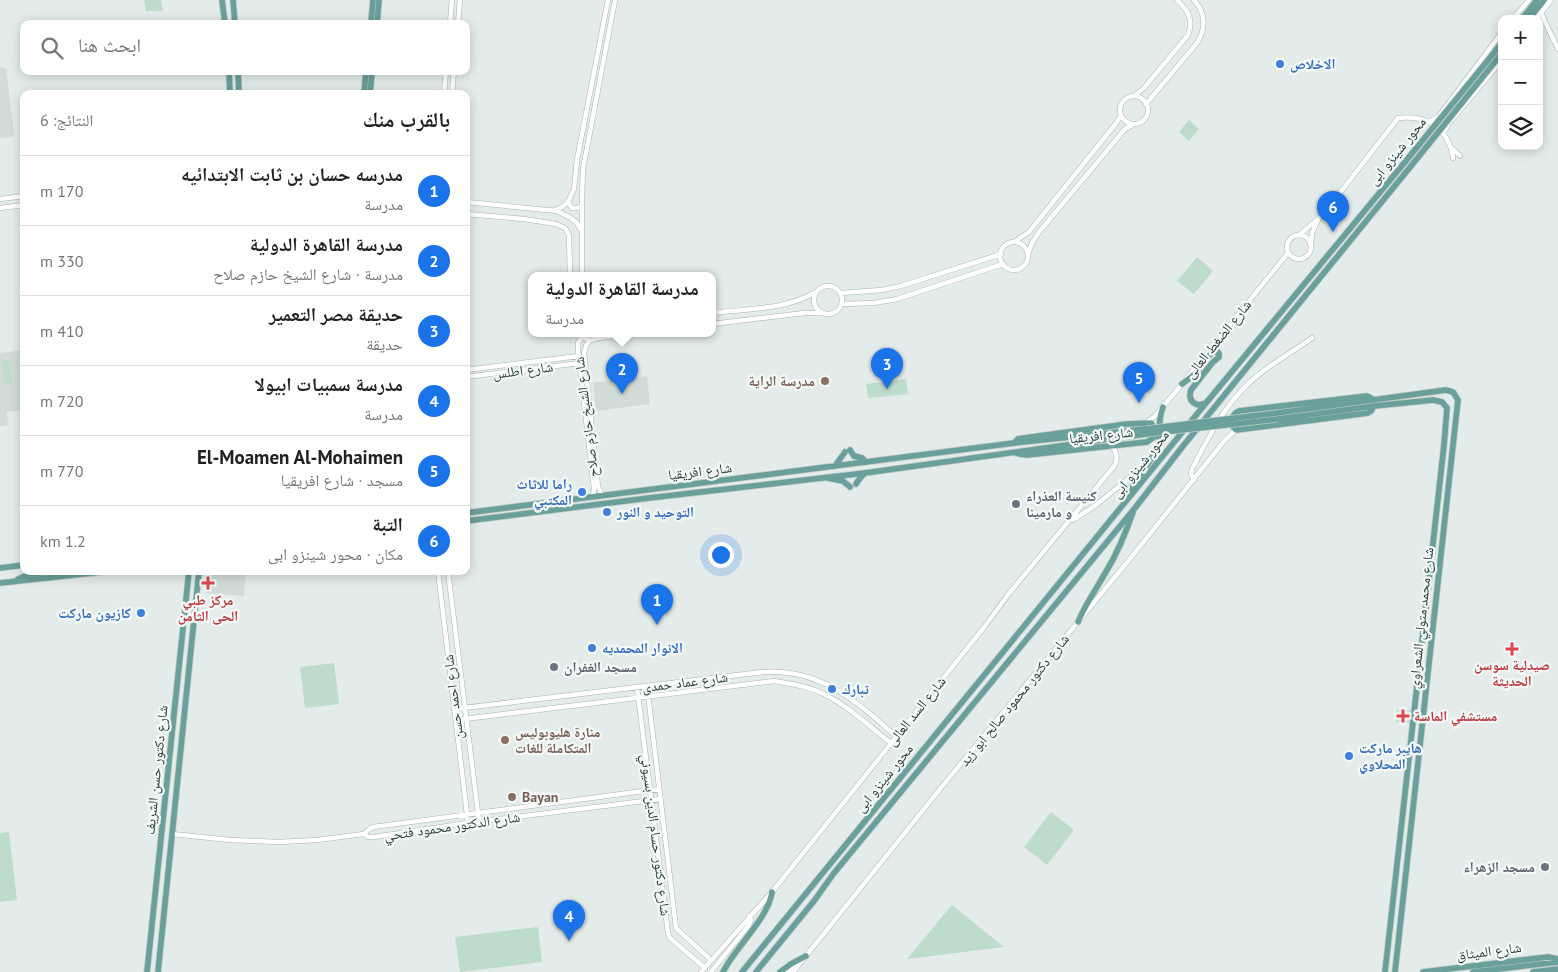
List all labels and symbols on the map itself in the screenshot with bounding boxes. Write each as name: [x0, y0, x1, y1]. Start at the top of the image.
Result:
place label: الاخلاص: [1290, 55, 1335, 73]
marker: الاخلاص: [1274, 58, 1286, 70]
street label: محور شينزو ابى: [1364, 113, 1430, 189]
pin: 6: [1317, 191, 1349, 232]
street label: شارع الضغط العالى: [1181, 296, 1256, 383]
pin: 3: [871, 348, 903, 389]
pin: 2: [606, 353, 638, 394]
street label: شارع الشيخ حازم صلاح: [570, 356, 603, 478]
street label: شارع اطلس: [492, 357, 554, 384]
pin: 5: [1123, 362, 1155, 403]
place label: مدرسة الراية: [749, 372, 815, 390]
marker: مدرسة الراية: [819, 375, 831, 387]
street label: شارع افريقيا: [1068, 423, 1134, 448]
street label: محور شينزو ابى: [1107, 426, 1173, 502]
street label: شارع افريقيا: [667, 458, 733, 485]
place label: راما للاثاث المكتبي: [517, 475, 572, 511]
marker: راما للاثاث المكتبي: [576, 486, 588, 498]
place label: كنيسة العذراء و مارمينا: [1026, 487, 1097, 521]
marker: كنيسة العذراء و مارمينا: [1010, 498, 1022, 510]
place label: التوحيد و النور: [616, 503, 694, 521]
marker: التوحيد و النور: [601, 506, 613, 518]
your location: [708, 542, 734, 568]
street label: شارع محمد متولي الشعراوي: [1405, 546, 1440, 690]
marker: مركز طبي الحى الثامن: [201, 576, 215, 590]
pin: 1: [641, 584, 673, 625]
place label: مركز طبي الحى الثامن: [178, 591, 238, 625]
place label: كازيون ماركت: [58, 604, 131, 622]
marker: كازيون ماركت: [135, 607, 147, 619]
street label: شارع دكتور محمود صالح ابو زيد: [955, 630, 1074, 770]
place label: الانوار المحمديه: [602, 639, 683, 657]
marker: الانوار المحمديه: [586, 642, 598, 654]
marker: صيدلية سوسن الحديثة: [1506, 643, 1518, 655]
street label: شارع احمد حسن: [439, 654, 468, 740]
place label: صيدلية سوسن الحديثة: [1474, 656, 1550, 690]
place label: مسجد الغفران: [564, 658, 637, 676]
marker: مسجد الغفران: [548, 661, 560, 673]
street label: شارع عماد حمدى: [641, 668, 729, 697]
street label: شارع السد العالى: [882, 672, 950, 750]
place label: تبارك: [842, 680, 869, 698]
marker: تبارك: [826, 683, 838, 695]
street label: شارع دكتور حسن الشريف: [140, 704, 173, 836]
place label: مستشفي الماسة: [1414, 707, 1497, 727]
marker: مستشفي الماسة: [1396, 709, 1410, 723]
place label: منارة هليوبوليس المتكاملة للغات: [515, 723, 600, 757]
marker: منارة هليوبوليس المتكاملة للغات: [499, 734, 511, 746]
place label: هايبر ماركت المحلاوي: [1359, 739, 1422, 775]
street label: محور شينزو ابى: [851, 740, 917, 816]
marker: هايبر ماركت المحلاوي: [1343, 750, 1355, 762]
street label: شارع دكتور حسام الدين بسيوني: [635, 753, 675, 917]
place label: Bayan: [522, 788, 558, 806]
marker: Bayan: [506, 791, 518, 803]
street label: شارع الدكتور محمود فتحي: [383, 808, 522, 847]
place label: مسجد الزهراء: [1463, 858, 1535, 876]
marker: مسجد الزهراء: [1539, 861, 1551, 873]
pin: 4: [553, 900, 585, 941]
street label: شارع الميثاق: [1456, 938, 1523, 965]

